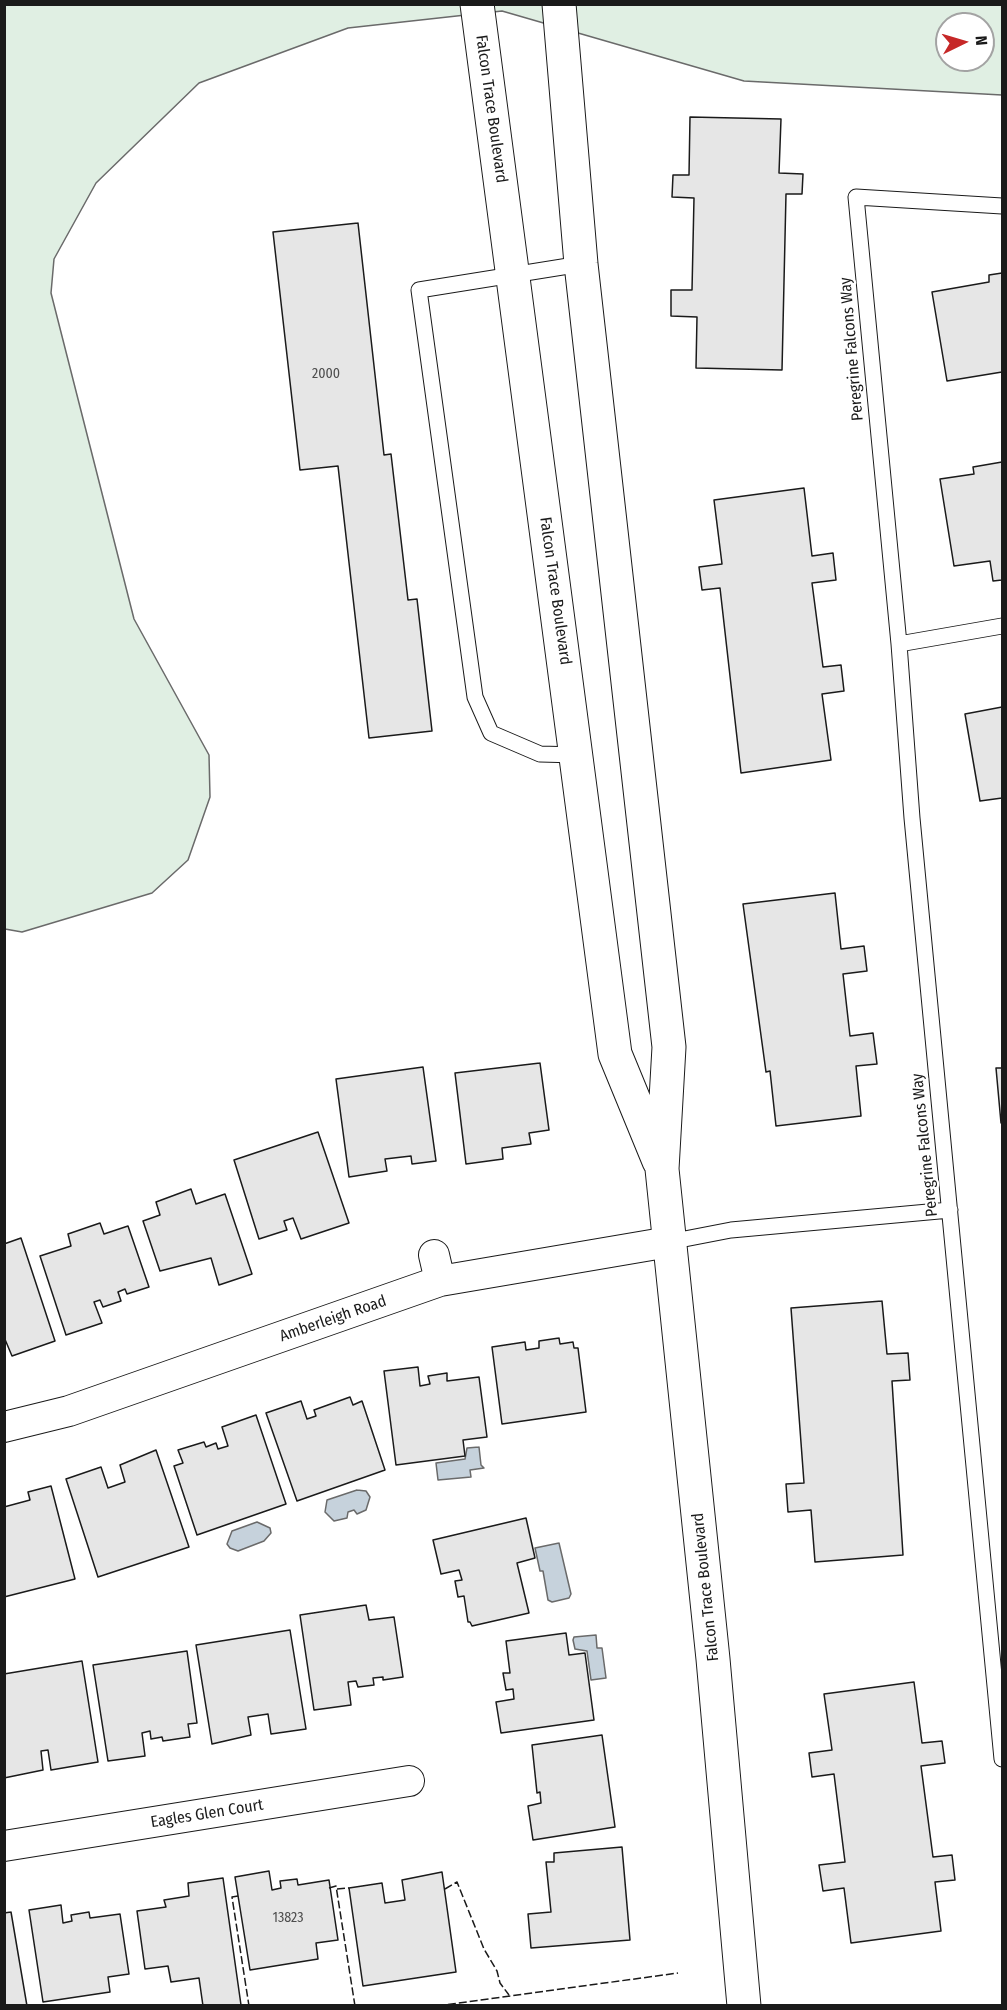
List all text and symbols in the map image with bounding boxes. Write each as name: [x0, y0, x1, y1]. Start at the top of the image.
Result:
north arrow: [935, 12, 995, 72]
street label: Falcon Trace Boulevard: [471, 34, 511, 184]
text: N: [972, 35, 991, 46]
street label: Peregrine Falcons Way: [836, 276, 868, 422]
house number: 2000: [312, 366, 340, 382]
street label: Falcon Trace Boulevard: [535, 516, 575, 666]
street label: Peregrine Falcons Way: [908, 1072, 942, 1218]
street label: Amberleigh Road: [277, 1292, 389, 1346]
street label: Falcon Trace Boulevard: [689, 1512, 723, 1662]
street label: Eagles Glen Court: [149, 1796, 265, 1832]
house number: 13823: [272, 1910, 304, 1926]

